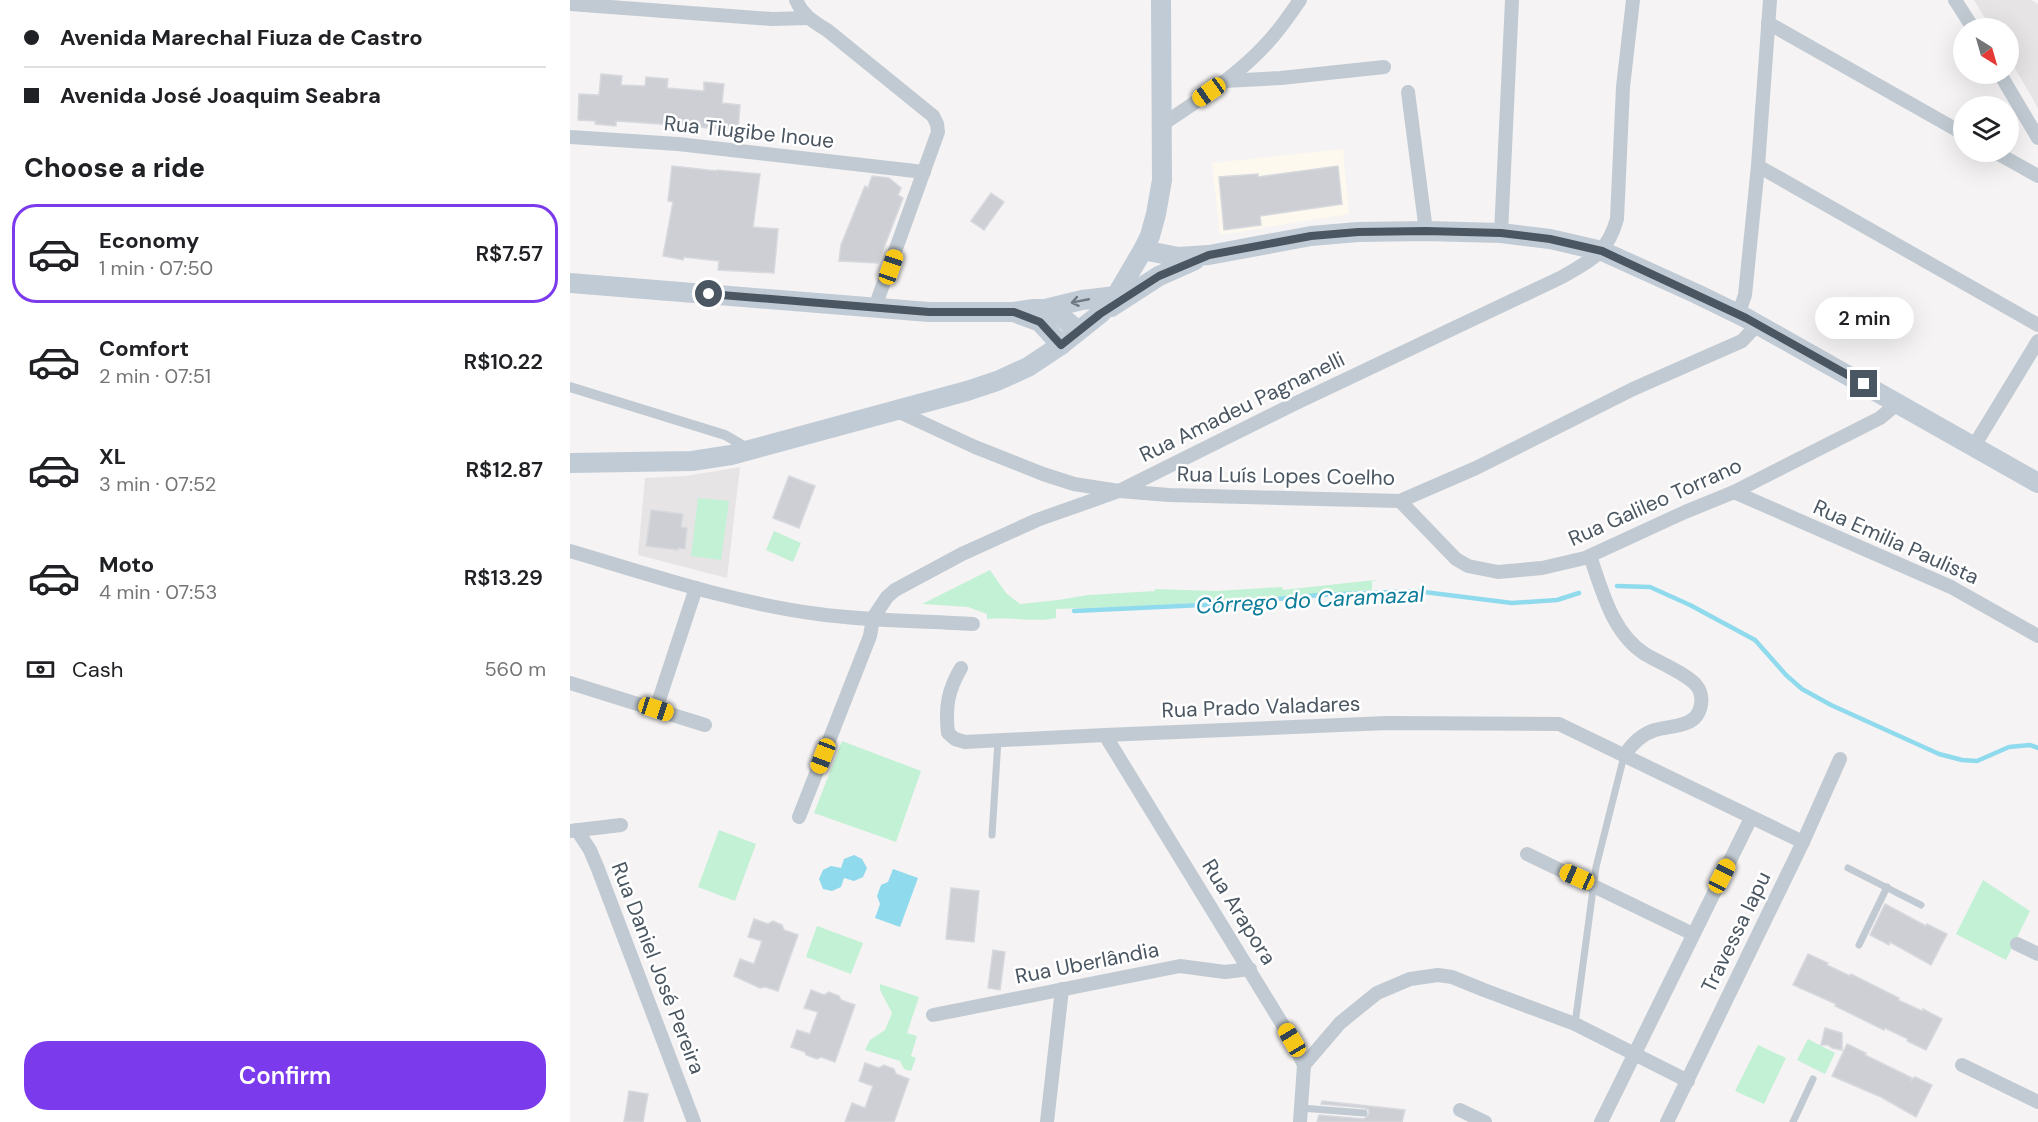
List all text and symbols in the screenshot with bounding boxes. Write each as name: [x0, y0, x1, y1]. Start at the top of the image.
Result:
north arrow: [1953, 18, 2019, 84]
map controls: [1953, 18, 2019, 162]
text: Avenida Marechal Fiuza de Castro: [60, 23, 423, 52]
car: [1189, 74, 1229, 110]
text: Avenida José Joaquim Seabra: [60, 81, 381, 110]
button: layers: [1953, 96, 2019, 162]
street label: Rua Tiugibe Inoue: [662, 109, 836, 155]
text: Choose a ride: [24, 150, 205, 185]
text: Economy: [99, 226, 199, 255]
icon: car: [27, 227, 81, 281]
text: R$7.57: [475, 239, 543, 268]
car: [877, 247, 905, 287]
text: 1 min · 07:50: [99, 255, 213, 281]
route start: [695, 280, 722, 307]
one-way arrow: [1071, 296, 1090, 307]
callout: 2 min: [1814, 297, 1914, 339]
text: 2 min: [1838, 305, 1891, 331]
text: Comfort: [99, 334, 189, 363]
icon: car: [27, 335, 81, 389]
street label: Rua Amadeu Pagnanelli: [1135, 345, 1349, 469]
text: R$10.22: [464, 347, 543, 376]
text: 2 min · 07:51: [99, 363, 211, 389]
route end: [1850, 370, 1877, 397]
text: XL: [99, 442, 126, 471]
icon: car: [27, 443, 81, 497]
street label: Rua Galileo Torrano: [1564, 451, 1746, 553]
text: R$12.87: [465, 455, 543, 484]
street label: Rua Luís Lopes Coelho: [1177, 460, 1395, 492]
text: 3 min · 07:52: [99, 471, 216, 497]
street label: Rua Emilia Paulista: [1809, 493, 1983, 591]
text: Moto: [99, 550, 154, 579]
icon: car: [27, 551, 81, 605]
text: R$13.29: [464, 563, 543, 592]
text: 4 min · 07:53: [99, 579, 217, 605]
water label: Córrego do Caramazal: [1195, 579, 1426, 620]
icon: cash: [24, 653, 57, 686]
text: Cash: [72, 655, 123, 684]
text: 560 m: [484, 656, 546, 682]
street label: Rua Prado Valadares: [1161, 690, 1361, 724]
car: [636, 695, 676, 723]
car: [808, 736, 838, 776]
street label: Rua Arapora: [1195, 854, 1283, 970]
car: [1706, 856, 1738, 896]
street label: Rua Daniel José Pereira: [605, 858, 711, 1078]
car: [1557, 861, 1597, 893]
street label: Travessa Iapu: [1695, 867, 1777, 997]
street label: Rua Uberlândia: [1013, 935, 1161, 991]
car: [1275, 1020, 1309, 1060]
button: Confirm: [24, 1041, 546, 1110]

